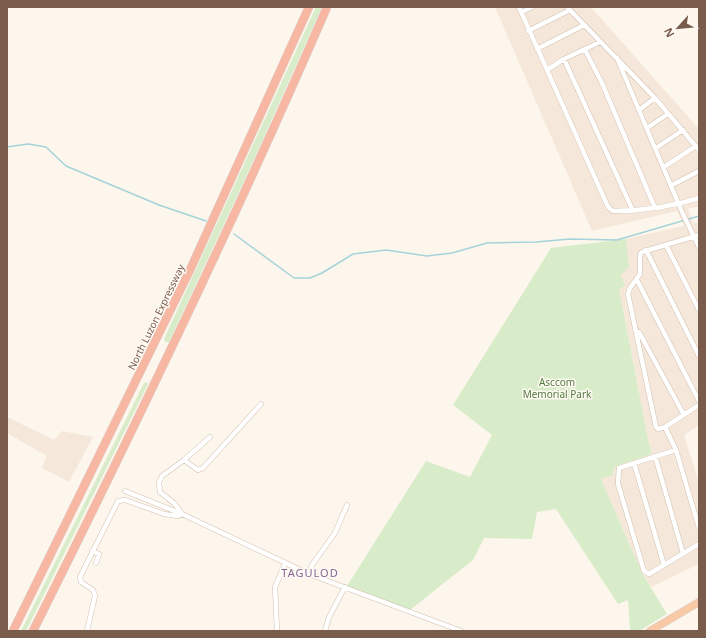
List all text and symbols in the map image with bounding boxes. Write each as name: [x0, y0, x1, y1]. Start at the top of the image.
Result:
north arrow: [658, 8, 698, 48]
text: N: [660, 25, 677, 40]
street label: North Luzon Expressway: [124, 261, 188, 372]
park label: Asccom Memorial Park: [523, 375, 592, 401]
district label: TAGULOD: [281, 565, 339, 580]

